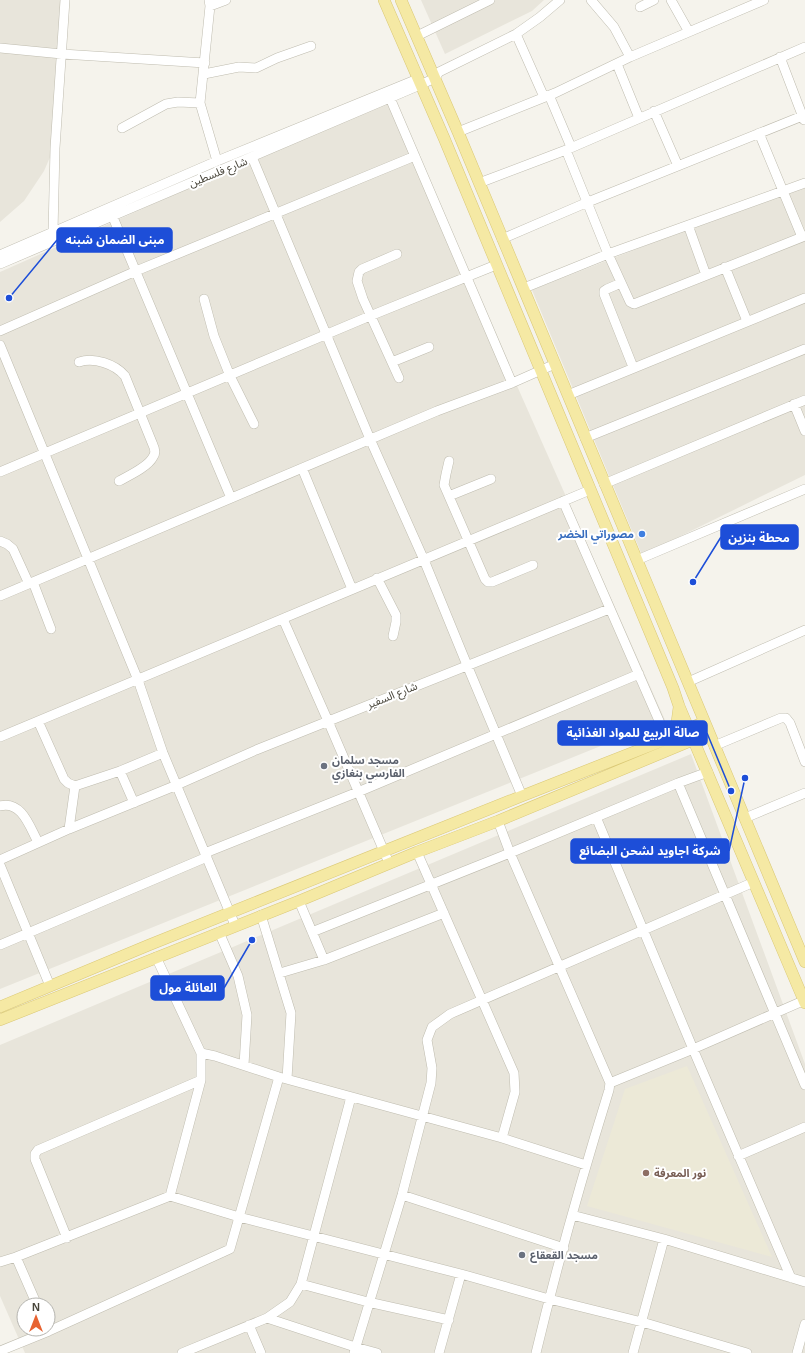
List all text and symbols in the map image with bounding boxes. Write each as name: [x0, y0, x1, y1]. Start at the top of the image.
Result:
street label: شارع فلسطين: [187, 155, 250, 191]
callout: مبنى الضمان شبنه: [57, 228, 172, 252]
text: مبنى الضمان شبنه: [66, 233, 164, 247]
callout: محطة بنزين: [721, 525, 798, 549]
place label: مصوراتي الخضر: [557, 528, 634, 544]
marker: مصوراتي الخضر: [637, 529, 647, 539]
text: محطة بنزين: [728, 531, 790, 545]
street label: شارع السفير: [364, 679, 420, 713]
callout: صالة الربيع للمواد الغذائية: [558, 721, 707, 745]
text: صالة الربيع للمواد الغذائية: [566, 726, 700, 742]
place label: مسجد سلمان الفارسي بنغازي: [332, 754, 405, 783]
marker: مسجد سلمان الفارسي بنغازي: [319, 761, 329, 771]
callout: شركة اجاويد لشحن البضائع: [571, 839, 729, 863]
text: شركة اجاويد لشحن البضائع: [579, 844, 721, 860]
callout: العائلة مول: [151, 976, 224, 1000]
text: العائلة مول: [159, 981, 217, 995]
place label: نور المعرفة: [654, 1167, 706, 1180]
marker: نور المعرفة: [641, 1168, 651, 1178]
place label: مسجد القعقاع: [530, 1249, 598, 1263]
marker: مسجد القعقاع: [517, 1250, 527, 1260]
north arrow: [16, 1297, 56, 1337]
text: N: [32, 1301, 40, 1313]

